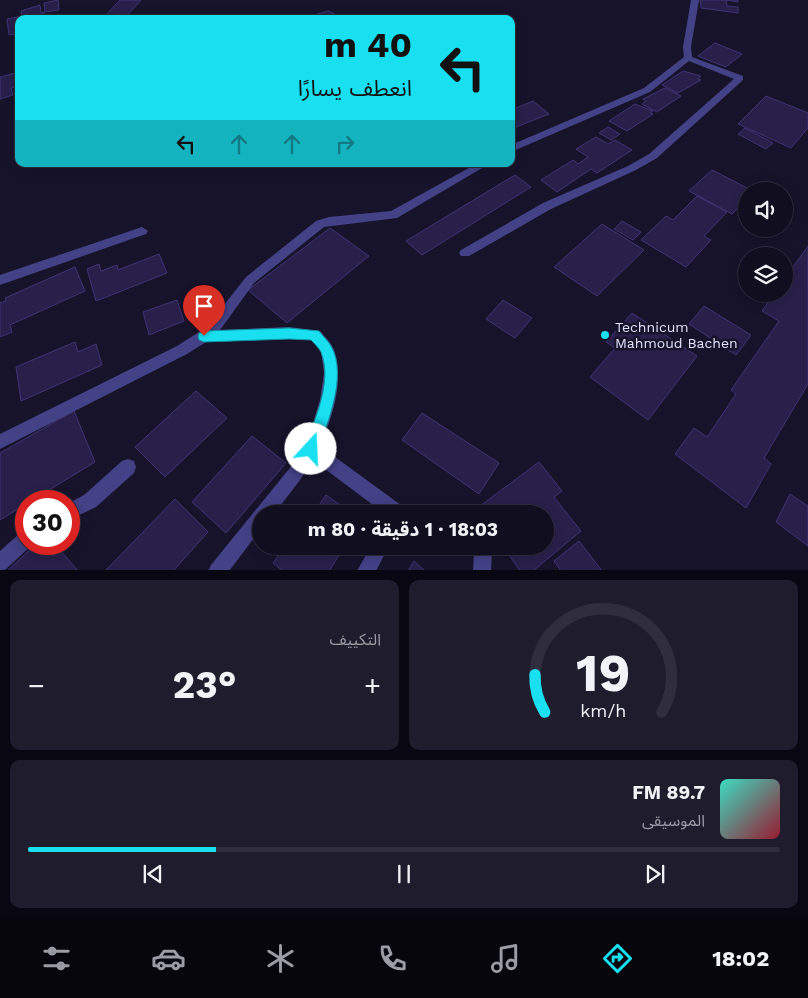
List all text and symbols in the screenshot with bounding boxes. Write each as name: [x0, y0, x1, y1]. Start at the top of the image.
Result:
text: 40 m: [324, 24, 412, 66]
icon: left: [430, 35, 495, 100]
text: انعطف يسارًا: [298, 76, 412, 101]
icon: left: [172, 130, 200, 158]
icon: ahead: [225, 130, 253, 158]
icon: ahead: [278, 130, 306, 158]
icon: right: [331, 130, 359, 158]
map controls: [738, 182, 793, 302]
button: sound: [738, 182, 793, 237]
button: layers: [738, 247, 793, 302]
pin: [183, 285, 225, 336]
icon: arrive: [190, 292, 218, 320]
place label: Technicum Mahmoud Bachen: [615, 319, 738, 351]
marker: Technicum Mahmoud Bachen: [599, 329, 611, 341]
position arrow: [284, 422, 336, 474]
speed limit sign: 30: [15, 490, 80, 555]
text: 18:03 · 1 دقيقة · 80 m: [308, 518, 498, 541]
text: التكييف: [329, 630, 381, 649]
text: 19: [576, 643, 631, 704]
text: 23°: [173, 663, 237, 707]
text: −: [28, 669, 45, 702]
text: +: [364, 669, 381, 702]
text: km/h: [580, 700, 627, 721]
text: 89.7 FM: [632, 781, 705, 804]
text: الموسيقى: [642, 811, 705, 830]
icon: previous: [139, 860, 167, 888]
icon: pause: [390, 860, 418, 888]
icon: next: [641, 860, 669, 888]
icon: filters: [39, 941, 74, 976]
icon: car: [151, 941, 186, 976]
icon: climate: [263, 941, 298, 976]
icon: phone: [375, 941, 410, 976]
icon: music: [488, 941, 523, 976]
icon: directions: [600, 941, 635, 976]
text: 18:02: [712, 946, 769, 971]

